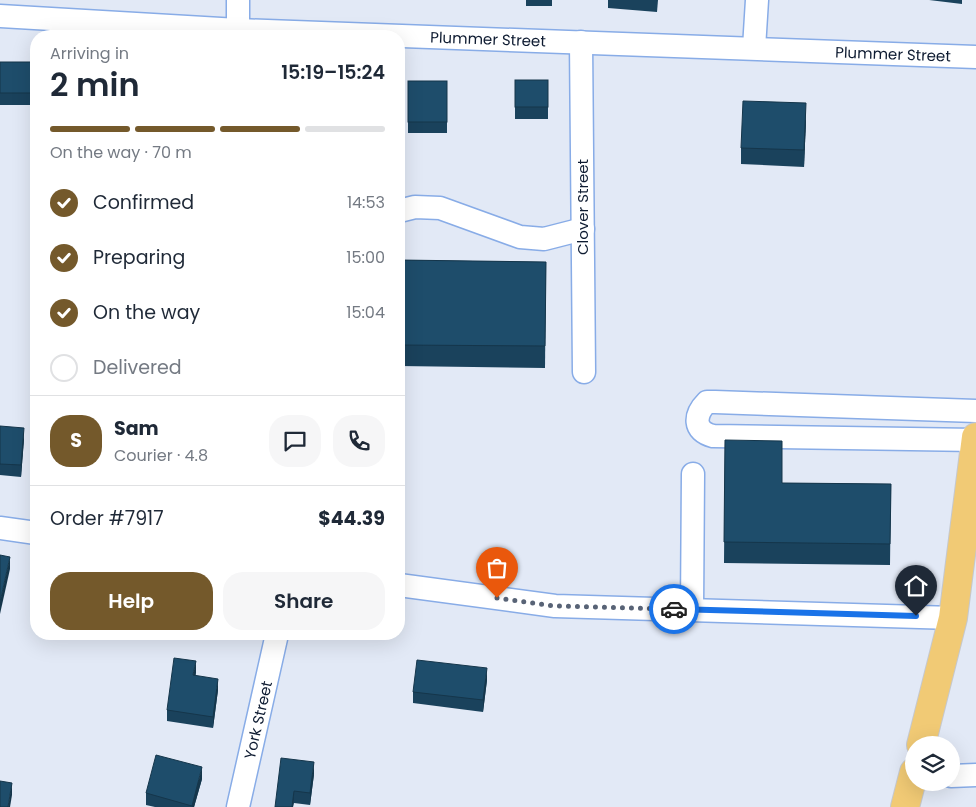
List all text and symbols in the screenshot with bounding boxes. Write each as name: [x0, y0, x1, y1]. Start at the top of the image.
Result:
street label: Plummer Street: [430, 26, 546, 52]
street label: Plummer Street: [835, 41, 951, 67]
text: Arriving in: [50, 42, 129, 65]
text: 15:19–15:24: [281, 59, 385, 86]
text: 2 min: [50, 62, 140, 107]
text: On the way · 70 m: [50, 141, 192, 164]
street label: Clover Street: [572, 159, 593, 255]
icon: check: [50, 189, 78, 217]
text: Confirmed: [93, 189, 194, 216]
text: 14:53: [347, 191, 385, 214]
icon: check: [50, 244, 78, 272]
text: Preparing: [93, 244, 185, 271]
text: 15:00: [346, 246, 385, 269]
icon: check: [50, 299, 78, 327]
text: On the way: [93, 299, 200, 326]
text: 15:04: [346, 301, 385, 324]
text: Delivered: [93, 354, 182, 381]
text: Sam: [114, 415, 159, 442]
button: chat: [269, 415, 321, 467]
button: phone: [333, 415, 385, 467]
text: S: [70, 427, 82, 454]
text: Courier · 4.8: [114, 444, 208, 467]
text: Order #7917: [50, 505, 164, 532]
text: $44.39: [318, 505, 385, 532]
pin: [476, 547, 518, 598]
icon: bag: [483, 554, 511, 582]
pin: [895, 565, 937, 616]
button: Help: [50, 572, 213, 630]
button: Share: [223, 572, 385, 630]
icon: home: [902, 572, 930, 600]
courier: [649, 584, 699, 634]
icon: car: [660, 595, 688, 623]
street label: York Street: [239, 679, 277, 761]
map controls: [905, 736, 960, 791]
button: layers: [905, 736, 960, 791]

